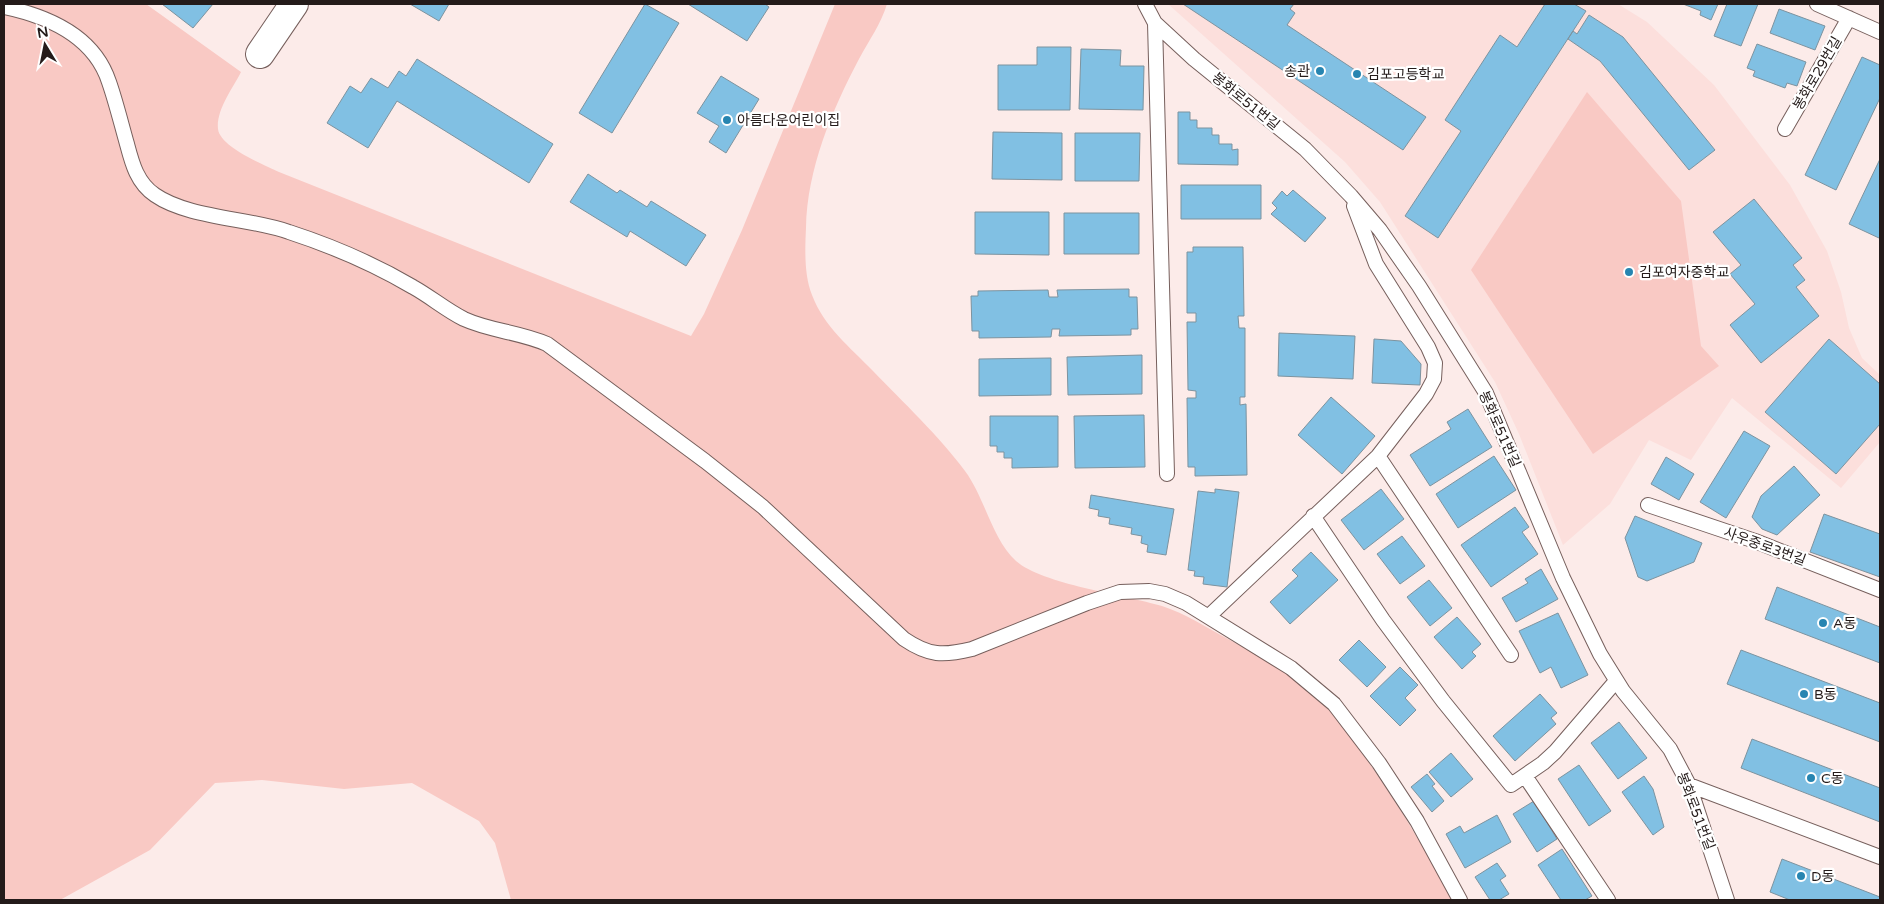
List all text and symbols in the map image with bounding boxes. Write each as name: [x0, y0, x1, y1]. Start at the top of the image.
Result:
north arrow: [20, 20, 70, 70]
text: N: [36, 23, 50, 42]
street label: 봉화로29번길: [1790, 33, 1845, 113]
place label: 송관: [1284, 63, 1310, 80]
marker: 송관: [1314, 65, 1326, 77]
place label: 김포고등학교: [1367, 66, 1444, 83]
marker: 김포고등학교: [1351, 68, 1363, 80]
street label: 봉화로51번길: [1208, 69, 1283, 134]
place label: 아름다운어린이집: [737, 112, 840, 129]
marker: 아름다운어린이집: [721, 114, 733, 126]
place label: 김포여자중학교: [1639, 264, 1729, 281]
marker: 김포여자중학교: [1623, 266, 1635, 278]
street label: 봉화로51번길: [1475, 388, 1524, 470]
street label: 사우중로3번길: [1721, 524, 1808, 569]
place label: A동: [1833, 615, 1856, 632]
marker: A동: [1817, 617, 1829, 629]
place label: B동: [1814, 686, 1837, 703]
marker: B동: [1798, 688, 1810, 700]
street label: 봉화로51번길: [1673, 770, 1718, 852]
place label: C동: [1821, 770, 1844, 787]
marker: C동: [1805, 772, 1817, 784]
place label: D동: [1811, 868, 1835, 885]
marker: D동: [1795, 870, 1807, 882]

